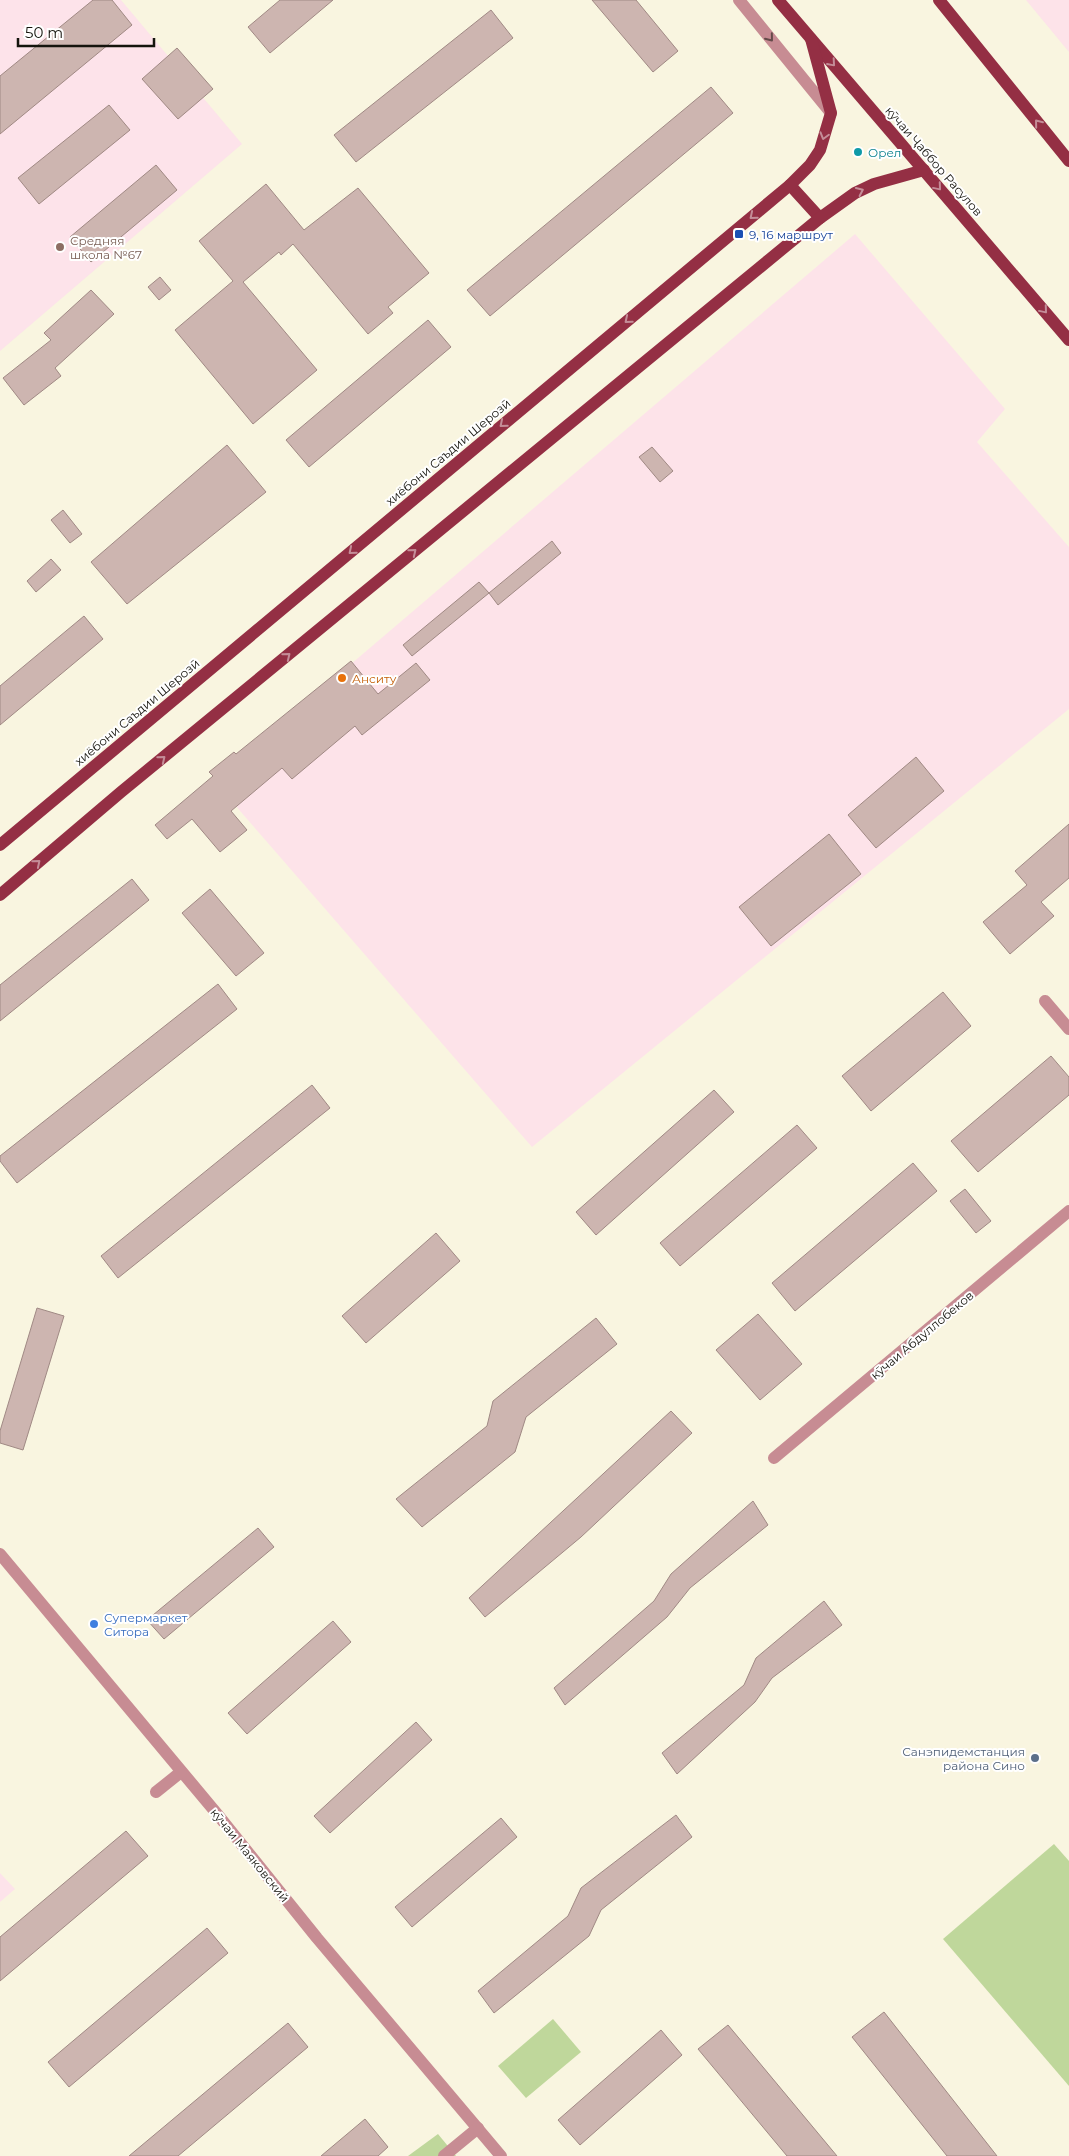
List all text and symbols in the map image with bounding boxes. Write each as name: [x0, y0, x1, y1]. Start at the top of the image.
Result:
scale bar: [18, 15, 154, 47]
text: 50 m: [25, 23, 63, 42]
one-way arrow: [764, 32, 773, 41]
one-way arrow: [827, 58, 836, 67]
street label: кӯчаи Ҷаббор Расулов: [882, 103, 986, 219]
one-way arrow: [1035, 120, 1044, 129]
one-way arrow: [820, 132, 830, 140]
place label: Орел: [868, 145, 901, 160]
marker: Орел: [852, 146, 864, 158]
one-way arrow: [933, 181, 942, 190]
one-way arrow: [855, 186, 864, 197]
one-way arrow: [749, 210, 758, 219]
place label: 9, 16 маршрут: [749, 227, 833, 242]
marker: 9, 16 маршрут: [733, 228, 745, 240]
place label: Средняя школа №67: [70, 233, 142, 262]
marker: Средняя школа №67: [54, 241, 66, 253]
one-way arrow: [1038, 305, 1047, 314]
one-way arrow: [625, 315, 634, 323]
street label: хиёбони Саъдии Шерозӣ: [383, 395, 513, 509]
one-way arrow: [500, 419, 509, 427]
one-way arrow: [348, 545, 357, 554]
one-way arrow: [407, 549, 416, 558]
one-way arrow: [281, 653, 290, 661]
street label: хиёбони Саъдии Шерозӣ: [72, 655, 202, 769]
place label: Анситу: [352, 671, 397, 686]
marker: Анситу: [336, 672, 348, 684]
one-way arrow: [156, 755, 165, 764]
one-way arrow: [32, 860, 41, 869]
street label: кӯчаи Абдуллобеков: [867, 1288, 977, 1382]
place label: Супермаркет Ситора: [104, 1610, 188, 1639]
marker: Супермаркет Ситора: [88, 1618, 100, 1630]
place label: Санэпидемстанция района Сино: [902, 1744, 1025, 1773]
marker: Санэпидемстанция района Сино: [1029, 1752, 1041, 1764]
street label: кӯчаи Маяковский: [207, 1805, 293, 1905]

